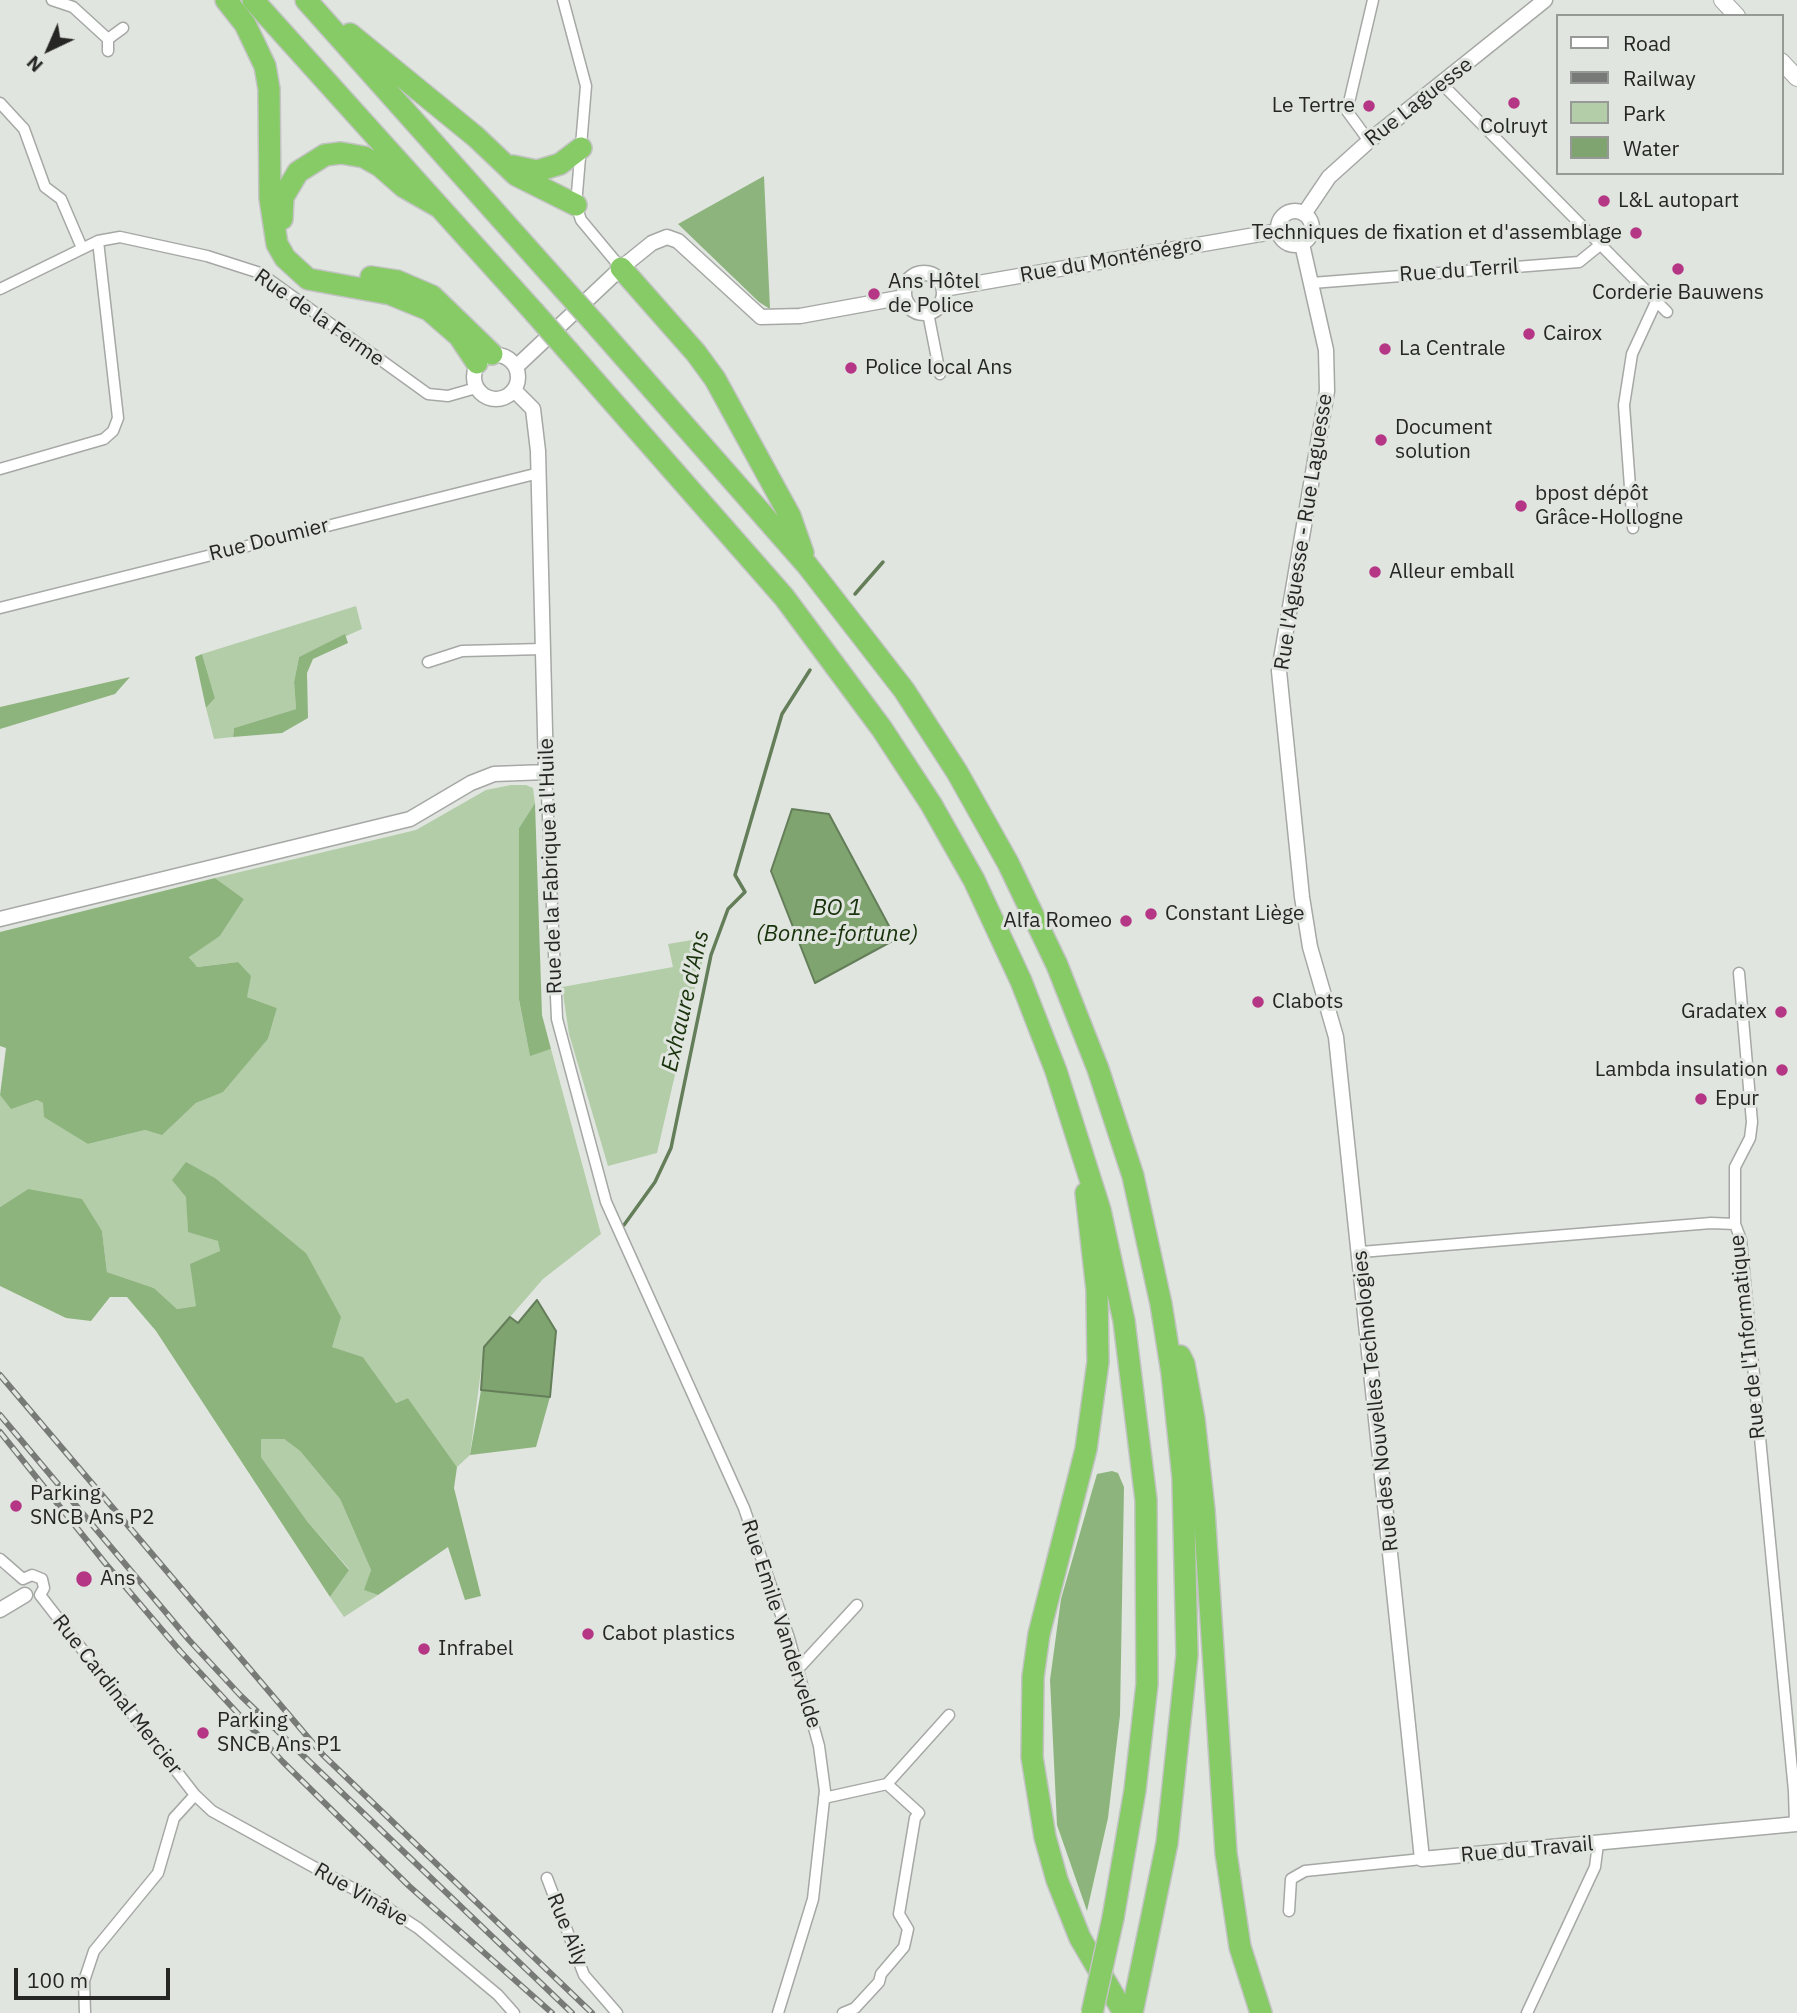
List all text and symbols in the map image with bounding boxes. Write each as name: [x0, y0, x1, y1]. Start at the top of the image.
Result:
north arrow: [14, 14, 84, 84]
legend: [1556, 14, 1783, 175]
text: Road: [1623, 29, 1671, 57]
text: N: [21, 51, 48, 78]
street label: Rue Laguesse: [1360, 52, 1478, 152]
text: Railway: [1623, 64, 1696, 92]
place label: Le Tertre: [1272, 93, 1355, 119]
marker: Colruyt: [1506, 95, 1522, 111]
marker: Le Tertre: [1361, 98, 1377, 114]
text: Park: [1623, 99, 1666, 127]
place label: Colruyt: [1480, 114, 1548, 140]
text: Water: [1623, 134, 1679, 162]
place label: L&L autopart: [1618, 188, 1739, 214]
marker: L&L autopart: [1596, 193, 1612, 209]
place label: Techniques de fixation et d'assemblage: [1252, 220, 1622, 246]
marker: Techniques de fixation et d'assemblage: [1628, 225, 1644, 241]
street label: Rue du Monténégro: [1018, 232, 1204, 288]
street label: Rue du Terril: [1399, 254, 1519, 288]
marker: Corderie Bauwens: [1670, 261, 1686, 277]
street label: Rue de la Ferme: [249, 264, 389, 372]
place label: Ans Hôtel de Police: [888, 269, 980, 319]
place label: Corderie Bauwens: [1592, 280, 1764, 306]
marker: Ans Hôtel de Police: [866, 286, 882, 302]
place label: Cairox: [1543, 321, 1602, 347]
marker: Cairox: [1521, 326, 1537, 342]
place label: La Centrale: [1399, 336, 1506, 362]
marker: La Centrale: [1377, 341, 1393, 357]
place label: Police local Ans: [865, 355, 1012, 381]
marker: Police local Ans: [843, 360, 859, 376]
street label: Rue l'Aguesse - Rue Laguesse: [1270, 392, 1338, 672]
place label: Document solution: [1395, 415, 1493, 465]
marker: Document solution: [1373, 432, 1389, 448]
place label: bpost dépôt Grâce-Hollogne: [1535, 481, 1683, 531]
marker: bpost dépôt Grâce-Hollogne: [1513, 498, 1529, 514]
street label: Rue Doumier: [207, 513, 331, 567]
place label: Alleur emball: [1389, 559, 1514, 585]
marker: Alleur emball: [1367, 564, 1383, 580]
street label: Rue de la Fabrique à l'Huile: [534, 737, 568, 995]
water label: BO 1 (Bonne-fortune): [756, 894, 918, 948]
place label: Constant Liège: [1165, 901, 1304, 927]
marker: Constant Liège: [1143, 906, 1159, 922]
place label: Alfa Romeo: [1003, 908, 1112, 934]
marker: Alfa Romeo: [1118, 913, 1134, 929]
water label: Exhaure d'Ans: [656, 928, 716, 1074]
place label: Clabots: [1272, 989, 1344, 1015]
marker: Clabots: [1250, 994, 1266, 1010]
place label: Gradatex: [1681, 999, 1767, 1025]
marker: Gradatex: [1773, 1004, 1789, 1020]
place label: Lambda insulation: [1595, 1057, 1768, 1083]
marker: Lambda insulation: [1774, 1062, 1790, 1078]
place label: Epur: [1715, 1086, 1759, 1112]
marker: Epur: [1693, 1091, 1709, 1107]
street label: Rue de l'Informatique: [1725, 1233, 1771, 1441]
street label: Rue des Nouvelles Technologies: [1348, 1249, 1404, 1553]
place label: Parking SNCB Ans P2: [30, 1481, 155, 1531]
marker: Parking SNCB Ans P2: [8, 1498, 24, 1514]
street label: Rue Emile Vandervelde: [735, 1516, 827, 1732]
place label: Ans: [100, 1566, 136, 1592]
marker: Ans: [74, 1569, 94, 1589]
street label: Rue Cardinal Mercier: [47, 1610, 187, 1780]
place label: Cabot plastics: [602, 1621, 735, 1647]
marker: Cabot plastics: [580, 1626, 596, 1642]
place label: Infrabel: [438, 1636, 513, 1662]
marker: Infrabel: [416, 1641, 432, 1657]
place label: Parking SNCB Ans P1: [217, 1708, 342, 1758]
marker: Parking SNCB Ans P1: [195, 1725, 211, 1741]
street label: Rue du Travail: [1460, 1832, 1594, 1868]
street label: Rue Vinâve: [309, 1858, 413, 1932]
street label: Rue Aily: [541, 1890, 593, 1970]
scale bar: [18, 1954, 173, 1998]
text: 100 m: [27, 1966, 88, 1994]

